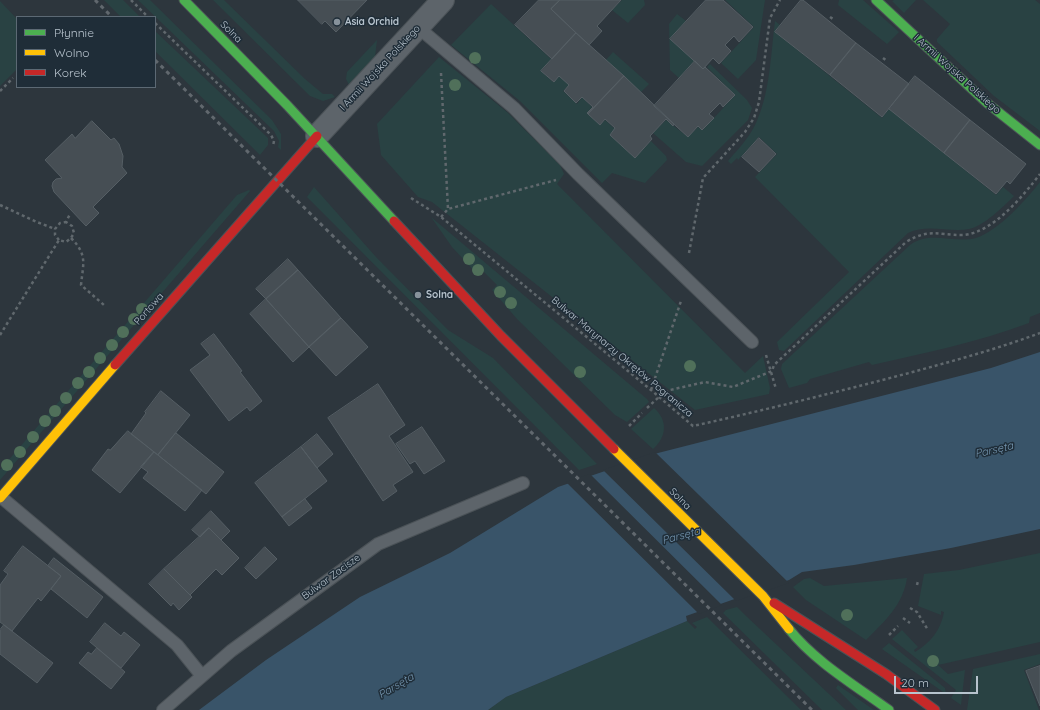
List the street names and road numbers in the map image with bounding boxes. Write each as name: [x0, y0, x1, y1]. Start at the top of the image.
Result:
street label: Solna: [218, 19, 244, 45]
street label: I Armii Wojska Polskiego: [337, 23, 423, 113]
street label: I Armii Wojska Polskiego: [911, 32, 1003, 116]
street label: Portowa: [132, 290, 166, 328]
street label: Bulwar Marynarzy Okrętów Pogranicza: [549, 294, 695, 420]
street label: Solna: [667, 486, 693, 512]
street label: Bulwar Zacisze: [299, 552, 363, 602]

